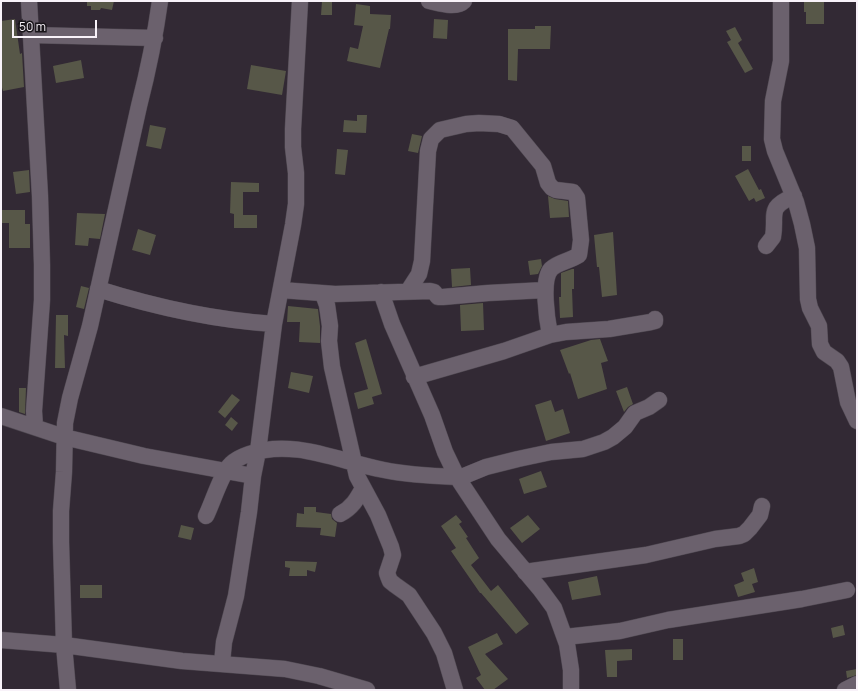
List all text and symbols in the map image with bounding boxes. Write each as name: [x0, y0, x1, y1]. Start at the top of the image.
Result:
scale bar: [14, 12, 99, 38]
text: 50 m: [19, 18, 46, 35]

